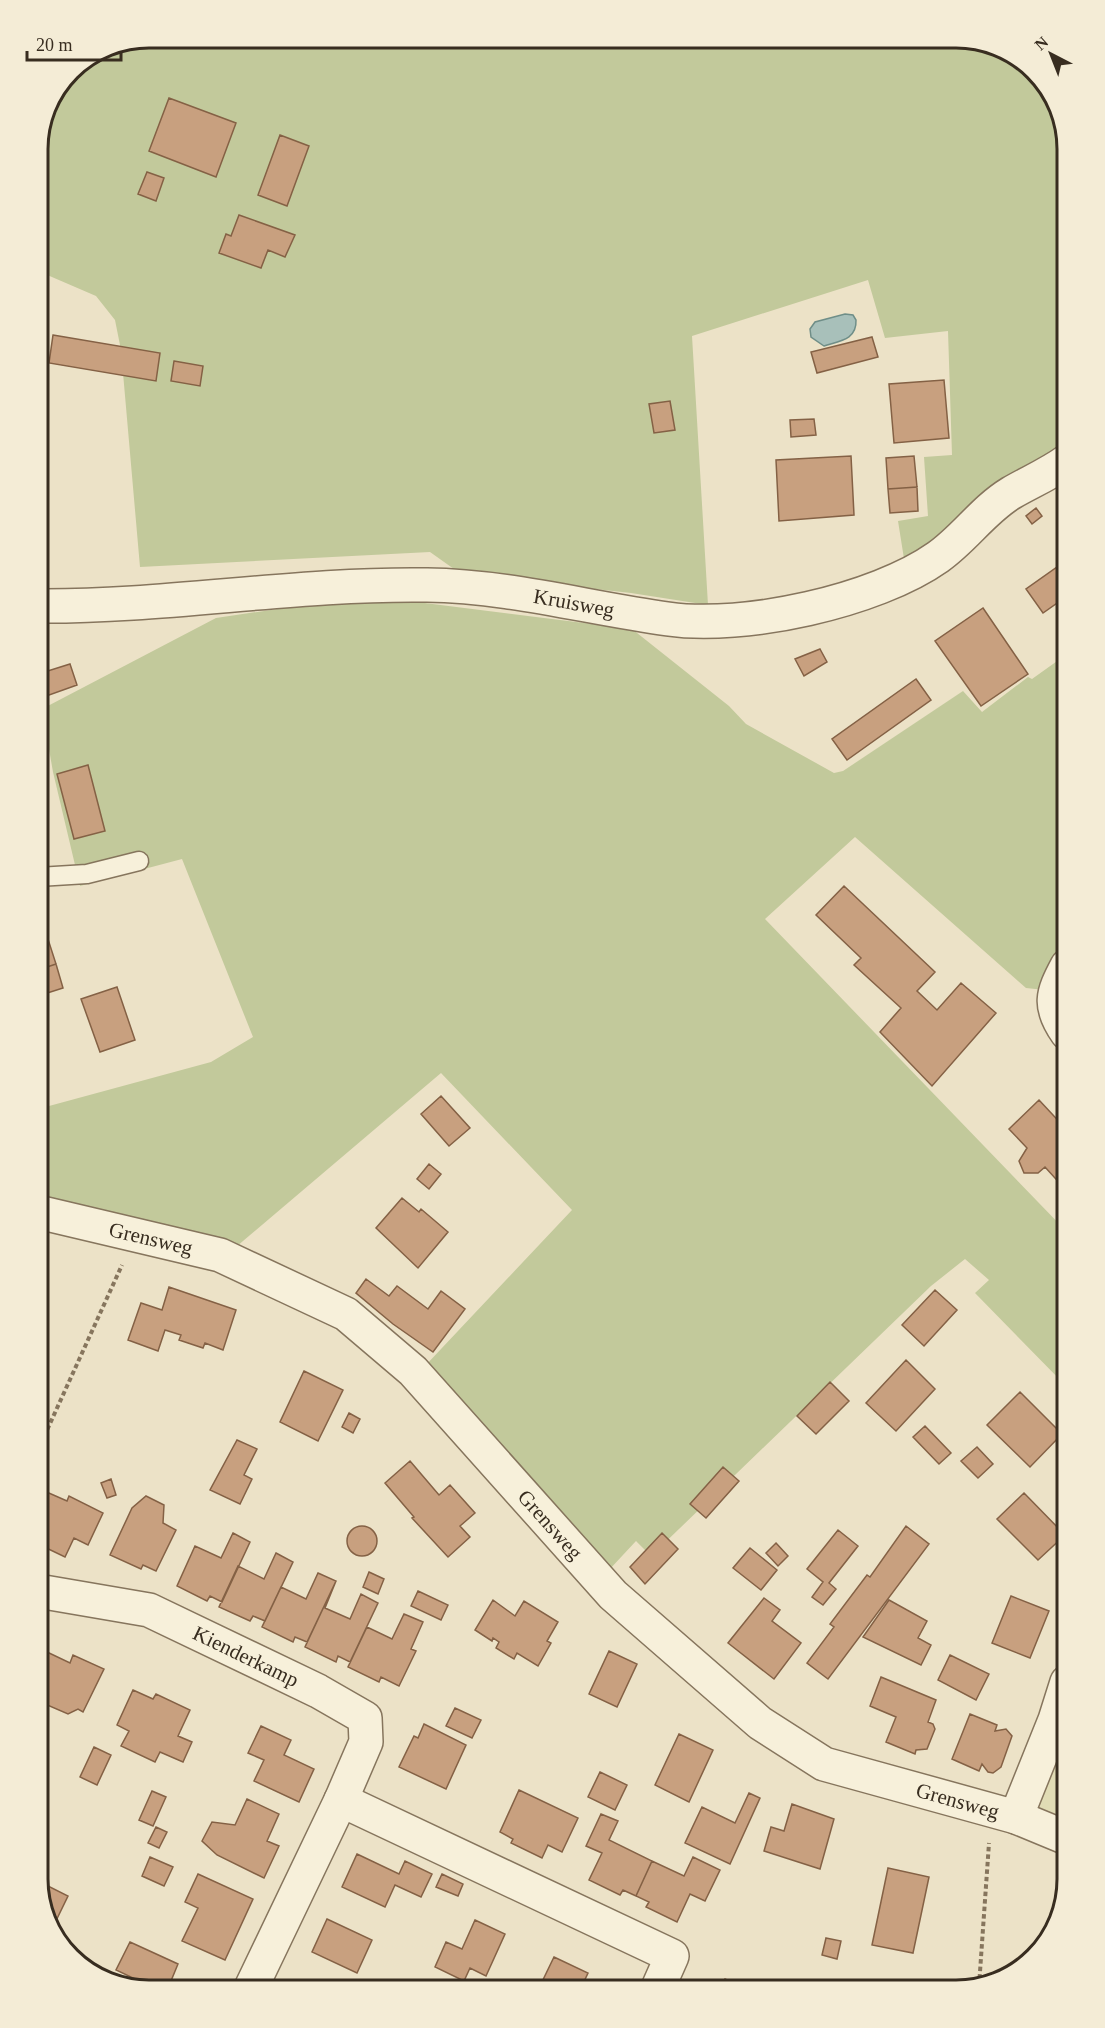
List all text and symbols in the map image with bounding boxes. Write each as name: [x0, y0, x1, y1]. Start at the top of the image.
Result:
scale bar: [27, 24, 122, 62]
north arrow: [1021, 24, 1081, 84]
text: N: [1031, 33, 1052, 53]
text: 20 m: [36, 35, 73, 55]
street label: Kruisweg: [532, 584, 617, 622]
street label: Grensweg: [107, 1217, 196, 1260]
street label: Grensweg: [513, 1485, 588, 1565]
street label: Kienderkamp: [189, 1621, 303, 1692]
street label: Grensweg: [913, 1778, 1002, 1824]

